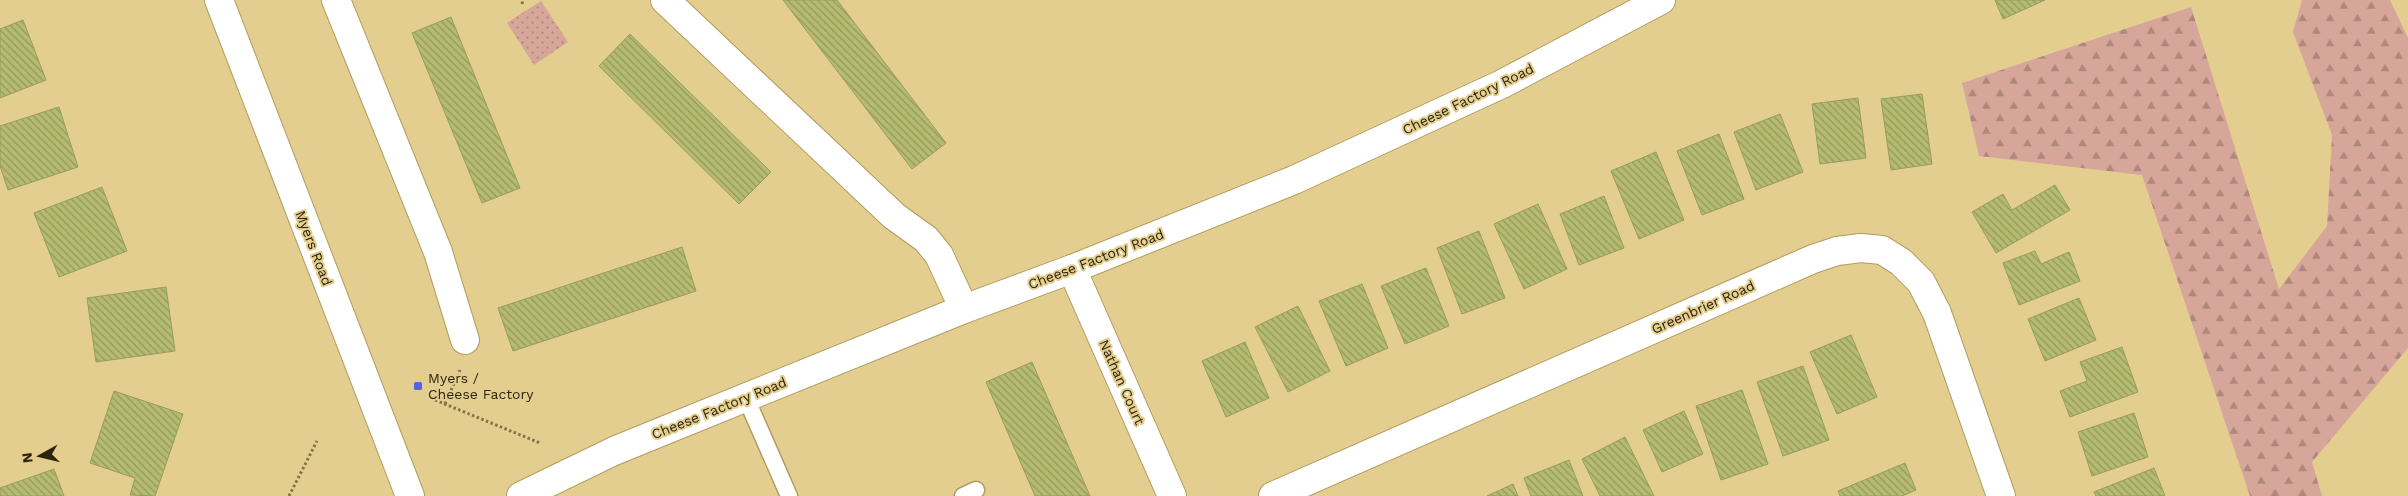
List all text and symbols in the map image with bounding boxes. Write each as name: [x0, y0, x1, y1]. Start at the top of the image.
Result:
street label: Cheese Factory Road: [1400, 60, 1536, 138]
street label: Myers Road: [292, 208, 336, 288]
street label: Cheese Factory Road: [1026, 226, 1166, 292]
street label: Greenbrier Road: [1649, 277, 1757, 337]
street label: Nathan Court: [1096, 337, 1148, 427]
place label: Myers / Cheese Factory: [428, 370, 534, 402]
street label: Cheese Factory Road: [649, 374, 789, 442]
marker: Myers / Cheese Factory: [412, 380, 424, 392]
north arrow: [15, 431, 65, 481]
text: N: [18, 452, 36, 464]

